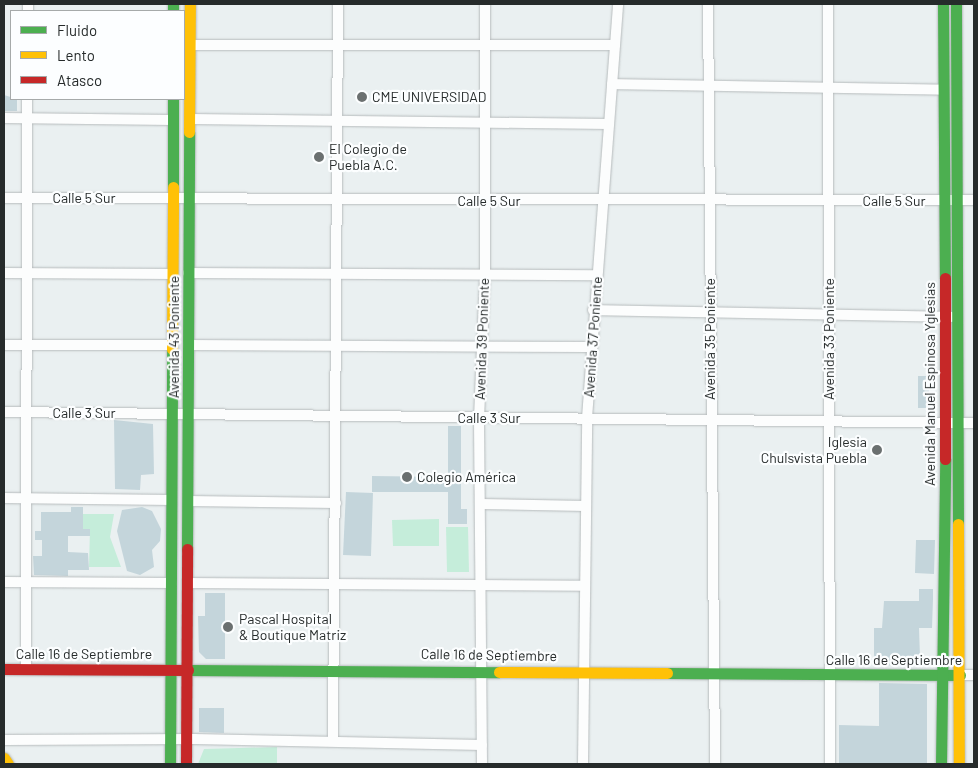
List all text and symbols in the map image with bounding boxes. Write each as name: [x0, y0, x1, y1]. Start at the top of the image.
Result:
legend: [10, 10, 185, 100]
text: Fluido: [57, 21, 97, 39]
text: Lento: [57, 46, 95, 64]
text: Atasco: [57, 71, 102, 89]
place label: CME UNIVERSIDAD: [372, 89, 486, 105]
marker: CME UNIVERSIDAD: [356, 91, 368, 103]
place label: El Colegio de Puebla A.C.: [329, 141, 407, 174]
marker: El Colegio de Puebla A.C.: [313, 151, 325, 163]
street label: Calle 5 Sur: [52, 190, 116, 206]
street label: Calle 5 Sur: [457, 193, 521, 209]
street label: Calle 5 Sur: [862, 193, 926, 209]
street label: Avenida 43 Poniente: [166, 276, 182, 398]
street label: Avenida 37 Poniente: [580, 276, 606, 398]
street label: Avenida 39 Poniente: [471, 278, 493, 400]
street label: Avenida 35 Poniente: [702, 278, 718, 400]
street label: Avenida 33 Poniente: [821, 278, 837, 400]
street label: Avenida Manuel Espinosa Yglesias: [922, 282, 938, 486]
street label: Calle 3 Sur: [52, 405, 116, 421]
street label: Calle 3 Sur: [457, 410, 521, 426]
place label: Iglesia Chulsvista Puebla: [761, 434, 867, 467]
marker: Iglesia Chulsvista Puebla: [871, 444, 883, 456]
place label: Colegio América: [417, 469, 516, 485]
marker: Colegio América: [401, 471, 413, 483]
place label: Pascal Hospital & Boutique Matriz: [239, 611, 346, 644]
marker: Pascal Hospital & Boutique Matriz: [221, 620, 235, 634]
street label: Calle 16 de Septiembre: [421, 645, 557, 665]
street label: Calle 16 de Septiembre: [16, 646, 152, 662]
street label: Calle 16 de Septiembre: [826, 652, 962, 668]

